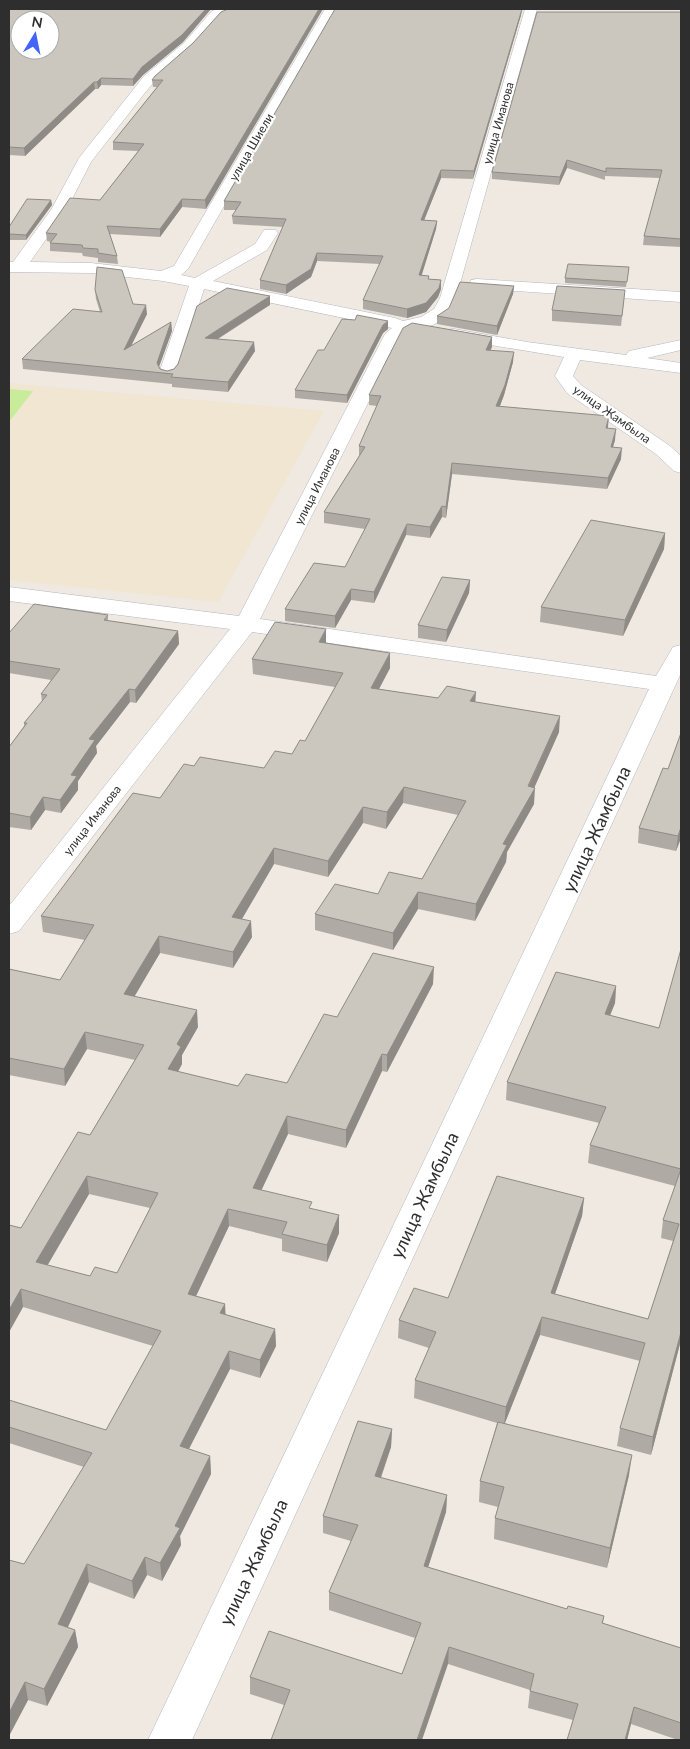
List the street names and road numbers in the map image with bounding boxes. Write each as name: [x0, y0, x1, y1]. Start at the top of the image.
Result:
street label: улица Иманова: [479, 80, 517, 166]
street label: улица Шиели: [226, 110, 277, 184]
street label: улица Жамбыла: [570, 382, 654, 446]
street label: улица Иманова: [291, 445, 343, 527]
street label: улица Жамбыла: [557, 762, 635, 896]
street label: улица Иманова: [60, 782, 124, 858]
street label: улица Жамбыла: [385, 1128, 463, 1262]
street label: улица Жамбыла: [214, 1495, 292, 1629]

